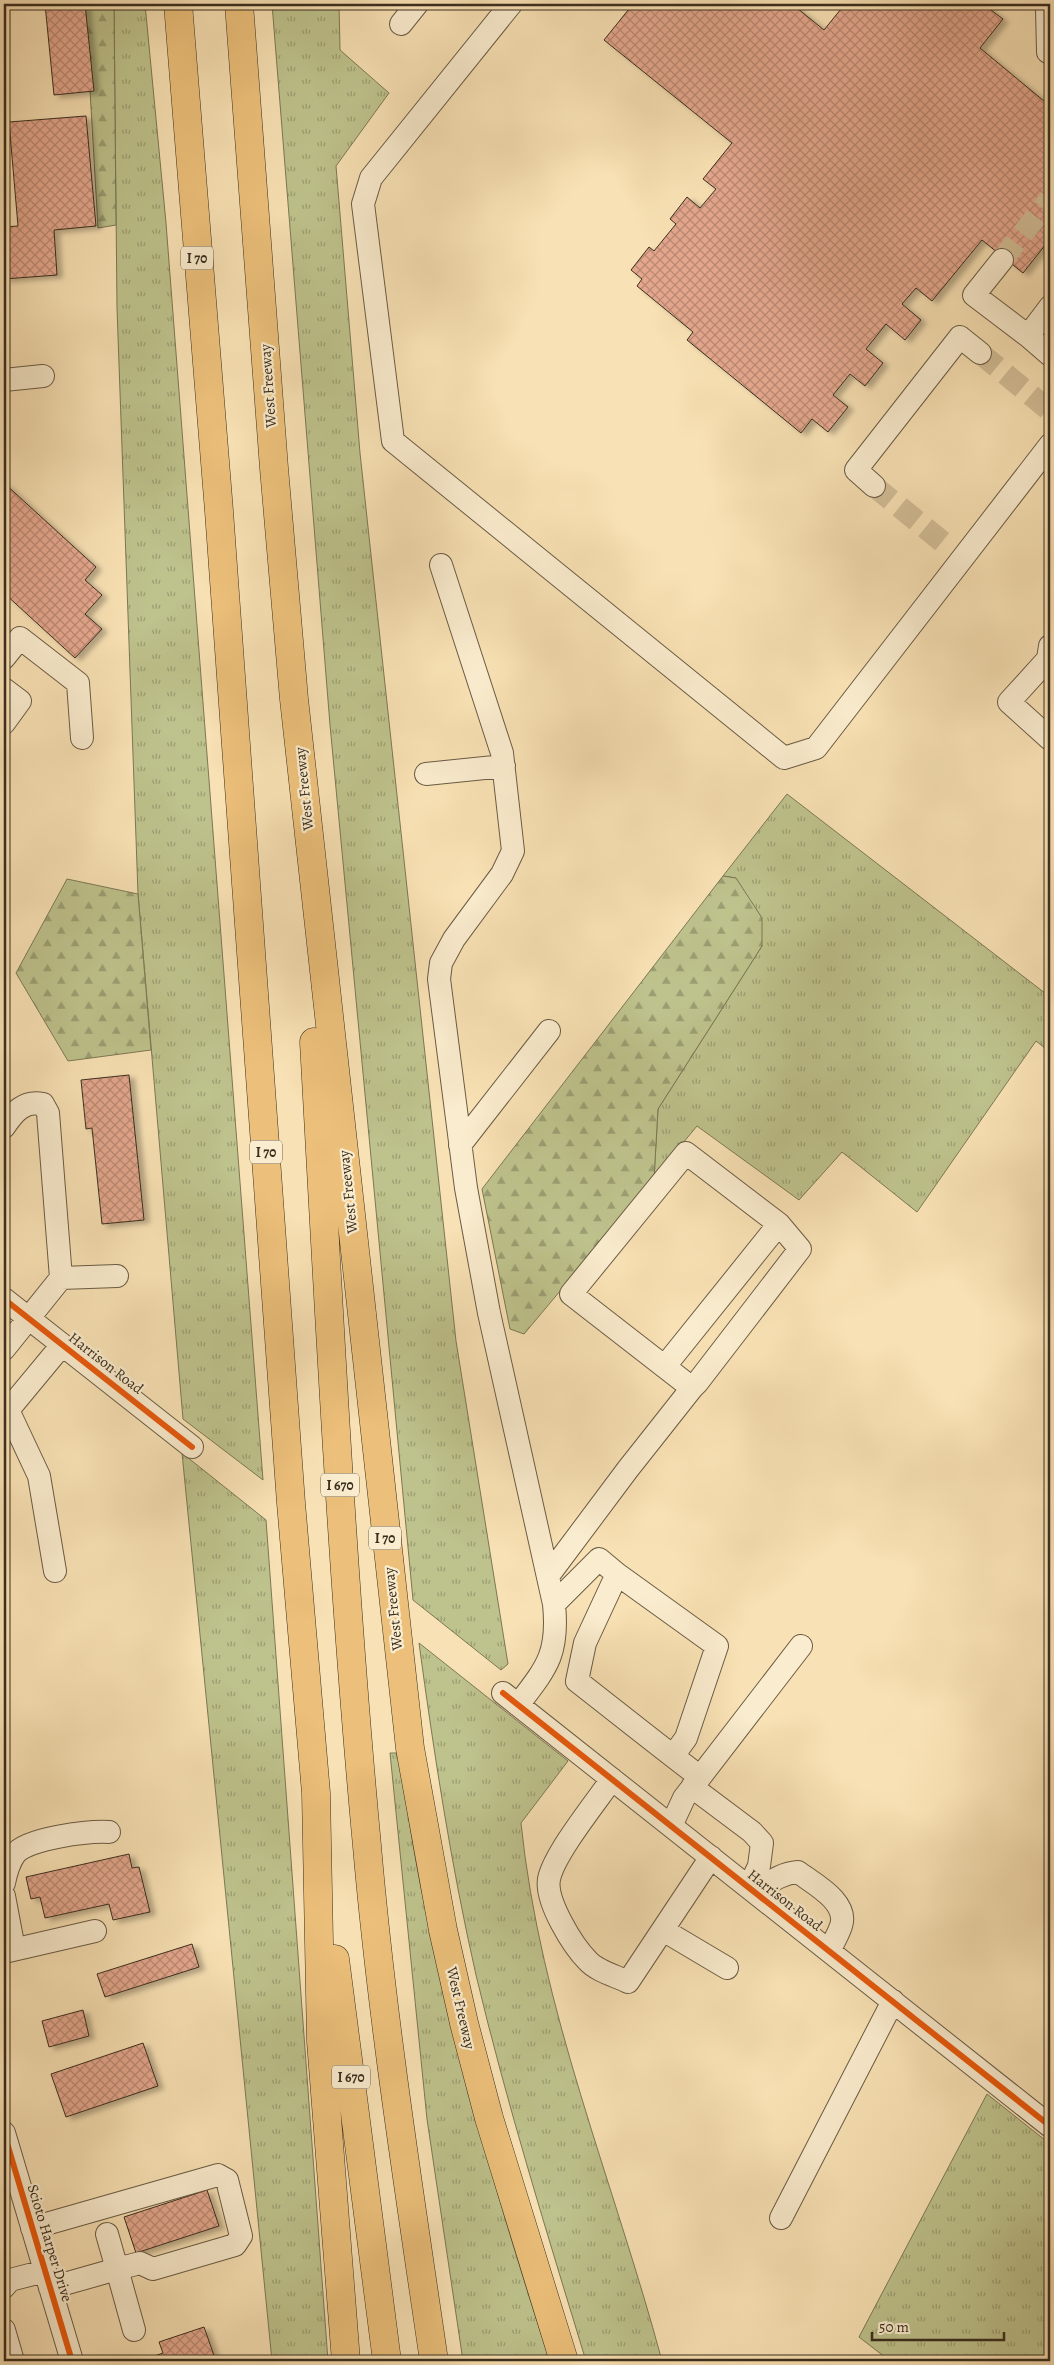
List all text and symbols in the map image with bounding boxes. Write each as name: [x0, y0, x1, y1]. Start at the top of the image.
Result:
road number: I 70: [181, 247, 213, 270]
street label: West Freeway: [255, 343, 281, 429]
street label: West Freeway: [290, 746, 318, 833]
road number: I 70: [250, 1140, 282, 1164]
street label: West Freeway: [334, 1149, 362, 1236]
street label: Harrison Road: [65, 1328, 148, 1399]
road number: I 670: [321, 1474, 359, 1496]
road number: I 70: [369, 1526, 401, 1550]
street label: West Freeway: [379, 1566, 407, 1653]
street label: Harrison Road: [744, 1865, 827, 1936]
street label: West Freeway: [442, 1964, 480, 2051]
road number: I 670: [332, 2066, 370, 2088]
street label: Scioto Harper Drive: [23, 2182, 77, 2304]
scale bar: [872, 2310, 1004, 2342]
text: 50 m: [879, 2317, 909, 2337]

